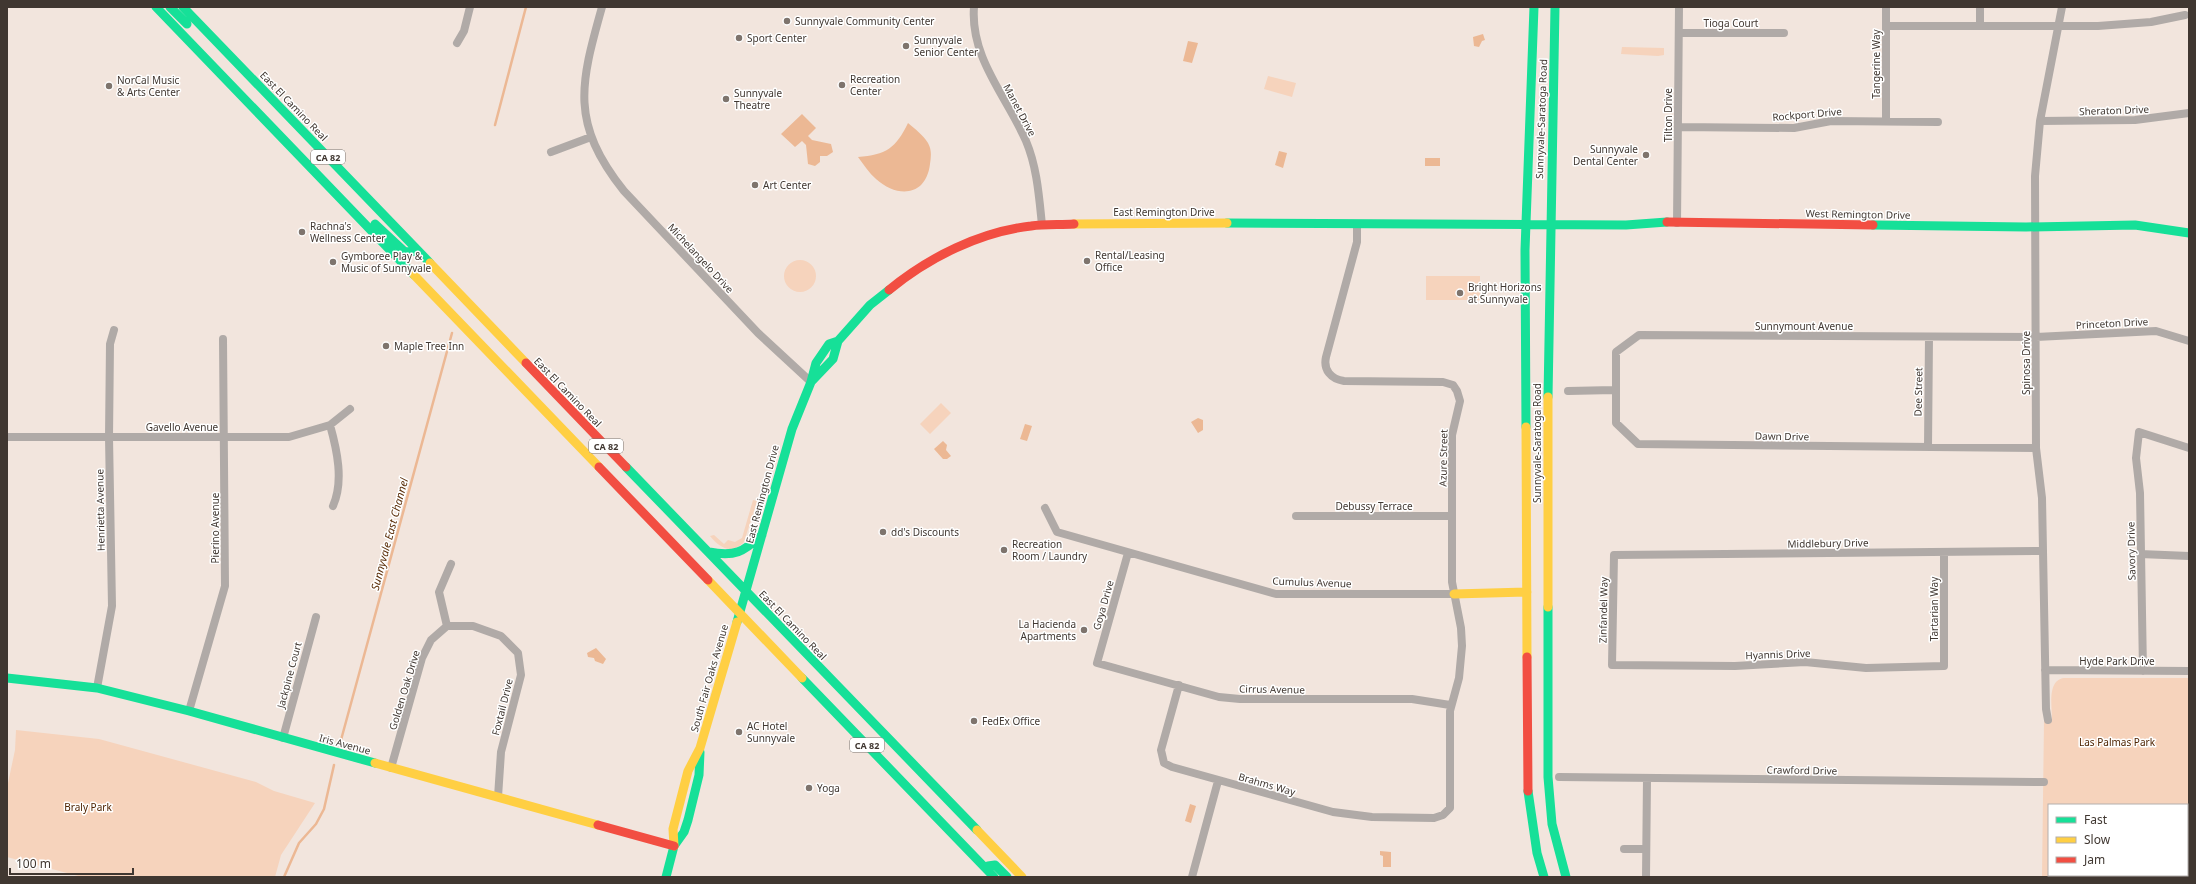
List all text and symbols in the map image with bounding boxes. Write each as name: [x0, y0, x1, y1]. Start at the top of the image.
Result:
place label: Sunnyvale Community Center: [795, 14, 934, 28]
marker: Sunnyvale Community Center: [782, 16, 792, 26]
street label: Tioga Court: [1704, 16, 1759, 30]
street label: Tangerine Way: [1869, 28, 1883, 99]
place label: Sport Center: [747, 31, 807, 45]
marker: Sport Center: [734, 33, 744, 43]
place label: Sunnyvale Senior Center: [914, 33, 978, 59]
marker: Sunnyvale Senior Center: [901, 41, 911, 51]
street label: Sunnyvale-Saratoga Road: [1532, 59, 1550, 179]
street label: East El Camino Real: [257, 68, 331, 144]
place label: Recreation Center: [850, 72, 900, 98]
place label: NorCal Music & Arts Center: [117, 73, 180, 99]
marker: Recreation Center: [837, 80, 847, 90]
marker: NorCal Music & Arts Center: [104, 81, 114, 91]
street label: Manet Drive: [1000, 81, 1040, 139]
place label: Sunnyvale Theatre: [734, 86, 782, 112]
street label: Tilton Drive: [1661, 88, 1675, 142]
marker: Sunnyvale Theatre: [721, 94, 731, 104]
street label: Sheraton Drive: [2079, 102, 2150, 118]
street label: Rockport Drive: [1772, 104, 1843, 124]
place label: Sunnyvale Dental Center: [1573, 142, 1638, 168]
road number: CA 82: [311, 150, 345, 164]
marker: Sunnyvale Dental Center: [1641, 150, 1651, 160]
place label: Art Center: [763, 178, 811, 192]
marker: Art Center: [750, 180, 760, 190]
street label: East Remington Drive: [1113, 205, 1215, 219]
street label: West Remington Drive: [1805, 206, 1911, 222]
place label: Rachna's Wellness Center: [310, 219, 385, 245]
street label: Michelangelo Drive: [665, 220, 737, 296]
marker: Rachna's Wellness Center: [297, 227, 307, 237]
place label: Rental/Leasing Office: [1095, 248, 1165, 274]
place label: Gymboree Play & Music of Sunnyvale: [341, 249, 432, 275]
marker: Rental/Leasing Office: [1082, 256, 1092, 266]
marker: Gymboree Play & Music of Sunnyvale: [328, 257, 338, 267]
place label: Bright Horizons at Sunnyvale: [1468, 280, 1542, 306]
marker: Bright Horizons at Sunnyvale: [1455, 288, 1465, 298]
street label: Princeton Drive: [2075, 314, 2149, 332]
street label: Sunnymount Avenue: [1755, 319, 1853, 333]
street label: Spinosa Drive: [2019, 331, 2033, 395]
place label: Maple Tree Inn: [394, 339, 464, 353]
marker: Maple Tree Inn: [381, 341, 391, 351]
street label: East El Camino Real: [531, 354, 605, 430]
street label: Dee Street: [1911, 367, 1925, 417]
street label: Sunnyvale-Saratoga Road: [1530, 383, 1544, 503]
street label: Gavello Avenue: [146, 420, 219, 434]
street label: Azure Street: [1436, 429, 1451, 487]
street label: Dawn Drive: [1755, 429, 1810, 443]
road number: CA 82: [589, 439, 623, 453]
street label: East Remington Drive: [742, 443, 782, 545]
street label: Henrietta Avenue: [92, 468, 108, 551]
water label: Sunnyvale East Channel: [367, 475, 412, 592]
street label: Pierino Avenue: [208, 492, 222, 563]
street label: Debussy Terrace: [1335, 499, 1413, 513]
street label: Savory Drive: [2123, 521, 2139, 581]
place label: dd's Discounts: [891, 525, 959, 539]
marker: dd's Discounts: [878, 527, 888, 537]
street label: Middlebury Drive: [1787, 535, 1869, 551]
place label: Recreation Room / Laundry: [1012, 537, 1088, 563]
marker: Recreation Room / Laundry: [999, 545, 1009, 555]
street label: Cumulus Avenue: [1272, 574, 1352, 590]
street label: Zinfandel Way: [1595, 576, 1611, 643]
street label: Tartarian Way: [1927, 576, 1941, 641]
street label: Goya Drive: [1089, 578, 1117, 632]
street label: East El Camino Real: [756, 587, 830, 663]
place label: La Hacienda Apartments: [1019, 617, 1076, 643]
street label: South Fair Oaks Avenue: [687, 622, 731, 734]
marker: La Hacienda Apartments: [1079, 625, 1089, 635]
street label: Jackpine Court: [273, 640, 305, 711]
street label: Hyannis Drive: [1745, 646, 1811, 662]
street label: Golden Oak Drive: [385, 648, 423, 732]
street label: Hyde Park Drive: [2079, 654, 2155, 668]
street label: Foxtail Drive: [488, 677, 516, 737]
street label: Cirrus Avenue: [1239, 681, 1305, 697]
place label: FedEx Office: [982, 714, 1041, 728]
marker: FedEx Office: [969, 716, 979, 726]
place label: AC Hotel Sunnyvale: [747, 719, 795, 745]
marker: AC Hotel Sunnyvale: [734, 727, 744, 737]
street label: Iris Avenue: [318, 730, 373, 758]
park label: Las Palmas Park: [2079, 735, 2156, 749]
road number: CA 82: [850, 738, 884, 752]
street label: Crawford Drive: [1767, 762, 1838, 778]
street label: Brahms Way: [1237, 769, 1298, 799]
place label: Yoga: [817, 781, 840, 795]
marker: Yoga: [804, 783, 814, 793]
park label: Braly Park: [64, 800, 112, 814]
legend: [2048, 804, 2188, 876]
text: Fast: [2084, 811, 2108, 828]
text: Slow: [2084, 831, 2111, 848]
scale bar: [10, 850, 133, 876]
text: Jam: [2083, 851, 2105, 868]
text: 100 m: [16, 855, 51, 872]

